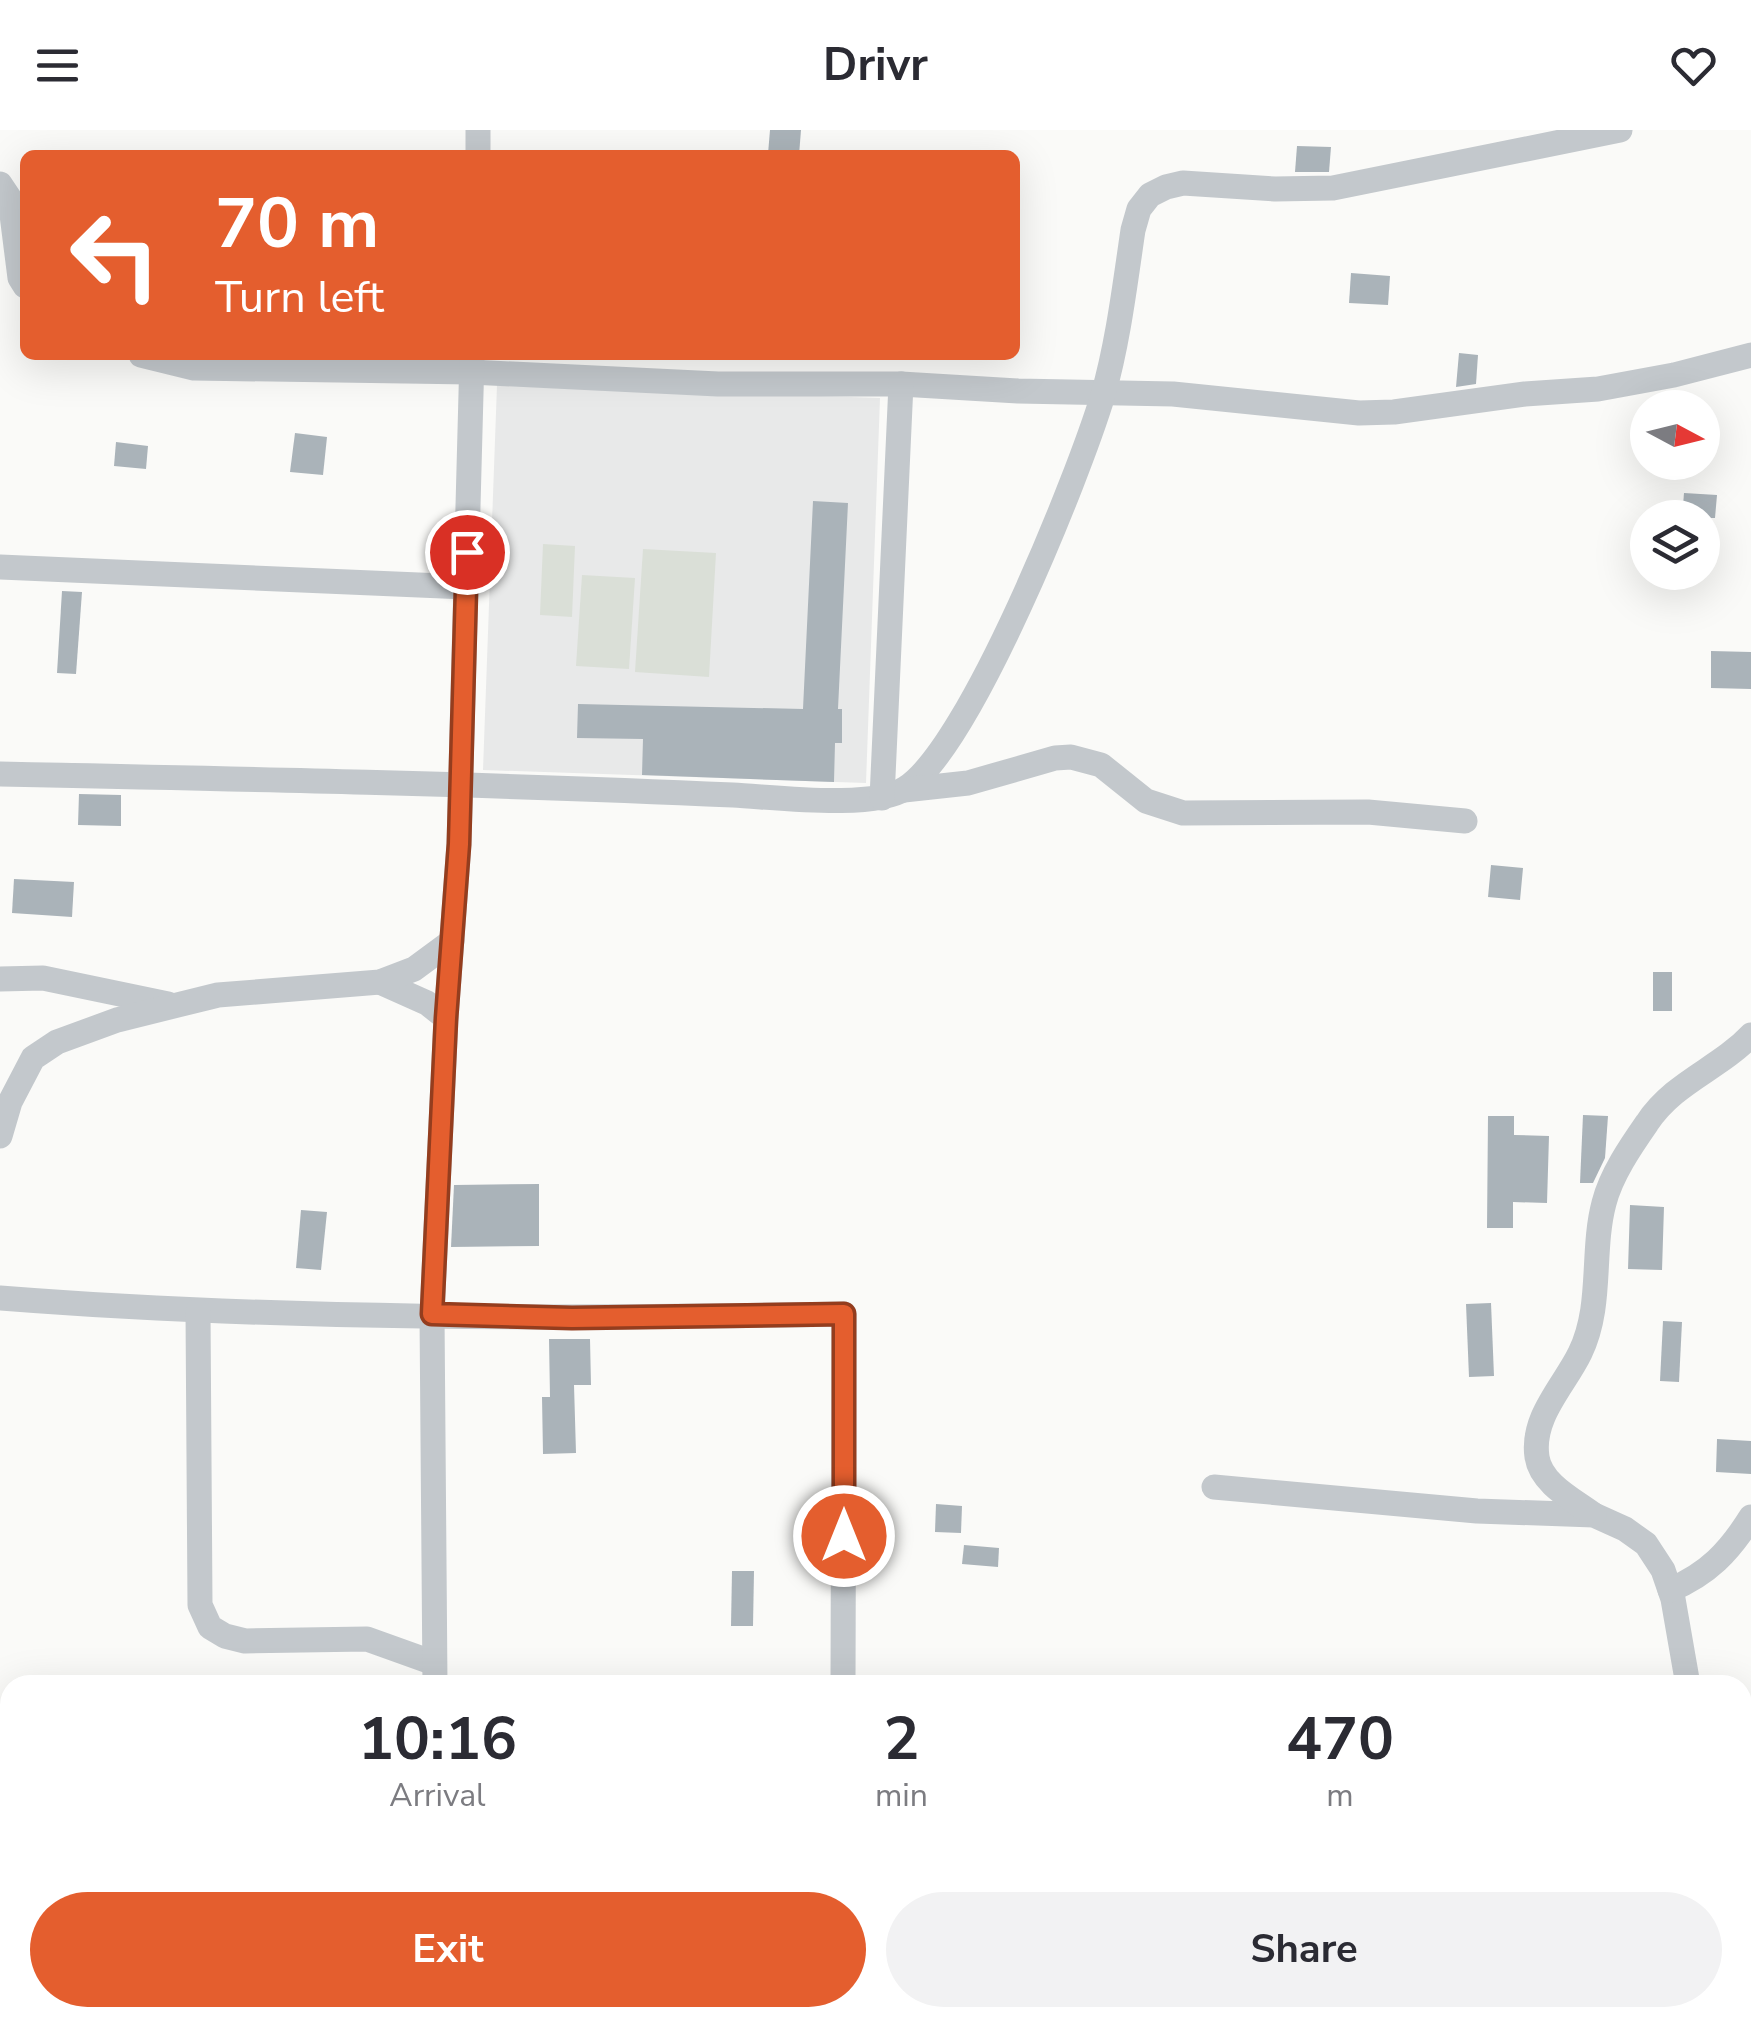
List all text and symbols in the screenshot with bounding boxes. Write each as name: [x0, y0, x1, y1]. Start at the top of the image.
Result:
text: Drivr: [823, 35, 928, 96]
icon: menu: [30, 38, 85, 93]
icon: heart: [1666, 38, 1721, 93]
text: 70 m: [215, 176, 379, 272]
icon: left: [50, 190, 180, 320]
text: Turn left: [215, 267, 384, 328]
north arrow: [1630, 390, 1720, 480]
map controls: [1630, 390, 1720, 590]
button: layers: [1630, 500, 1720, 590]
pin: [425, 510, 510, 595]
icon: arrive: [440, 525, 495, 580]
position arrow: [792, 1484, 896, 1588]
text: 10:16: [358, 1698, 517, 1780]
text: 2: [883, 1698, 919, 1780]
text: 470: [1286, 1698, 1394, 1780]
text: Arrival: [389, 1774, 486, 1817]
text: min: [875, 1774, 928, 1817]
text: m: [1326, 1774, 1354, 1817]
button: Exit: [30, 1892, 866, 2007]
button: Share: [886, 1892, 1722, 2007]

